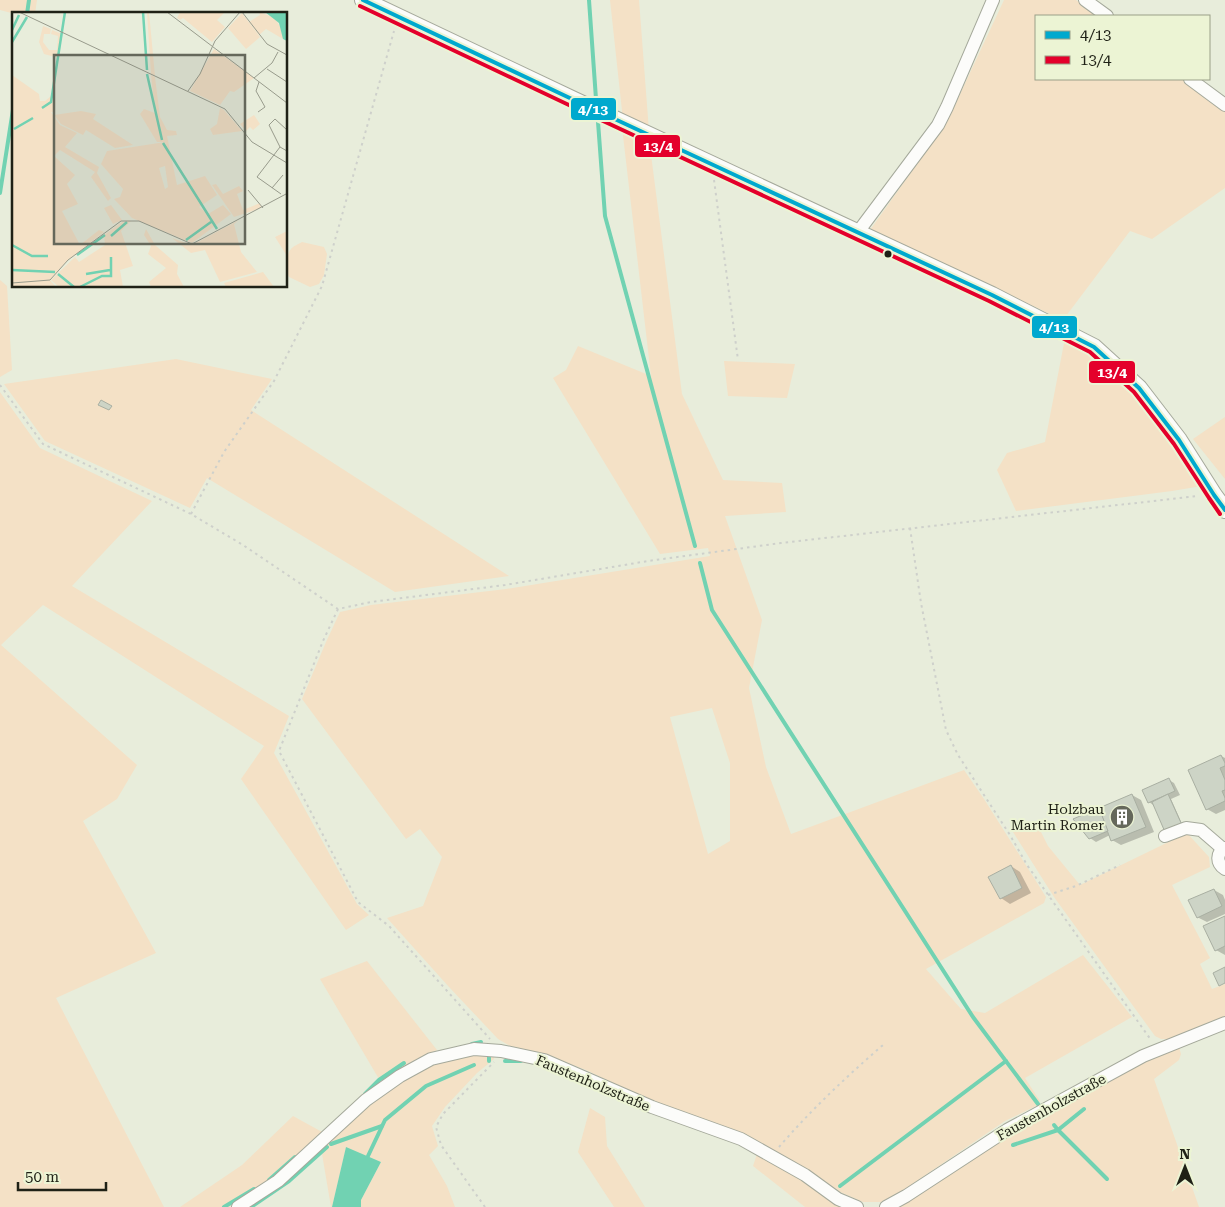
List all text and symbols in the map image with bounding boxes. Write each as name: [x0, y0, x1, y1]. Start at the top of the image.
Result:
inset map: [12, 12, 288, 288]
legend: [1035, 15, 1210, 80]
text: 4/13: [1080, 26, 1112, 44]
text: 13/4: [1080, 51, 1112, 69]
line badge: 4/13: [570, 97, 617, 121]
text: 4/13: [578, 101, 608, 117]
line badge: 13/4: [634, 134, 681, 158]
text: 13/4: [643, 138, 673, 154]
unlabelled marker: [883, 249, 893, 259]
line badge: 4/13: [1031, 315, 1078, 339]
text: 4/13: [1039, 319, 1069, 335]
line badge: 13/4: [1088, 360, 1136, 384]
text: 13/4: [1097, 364, 1127, 380]
place label: Holzbau Martin Romer: [1011, 801, 1104, 833]
building icon: Holzbau Martin Romer: [1109, 804, 1135, 830]
street label: Faustenholzstraße: [534, 1052, 653, 1114]
street label: Faustenholzstraße: [994, 1070, 1109, 1144]
north arrow: [1160, 1142, 1210, 1192]
text: N: [1180, 1146, 1191, 1162]
scale bar: [18, 1160, 105, 1192]
text: 50 m: [25, 1168, 60, 1186]

